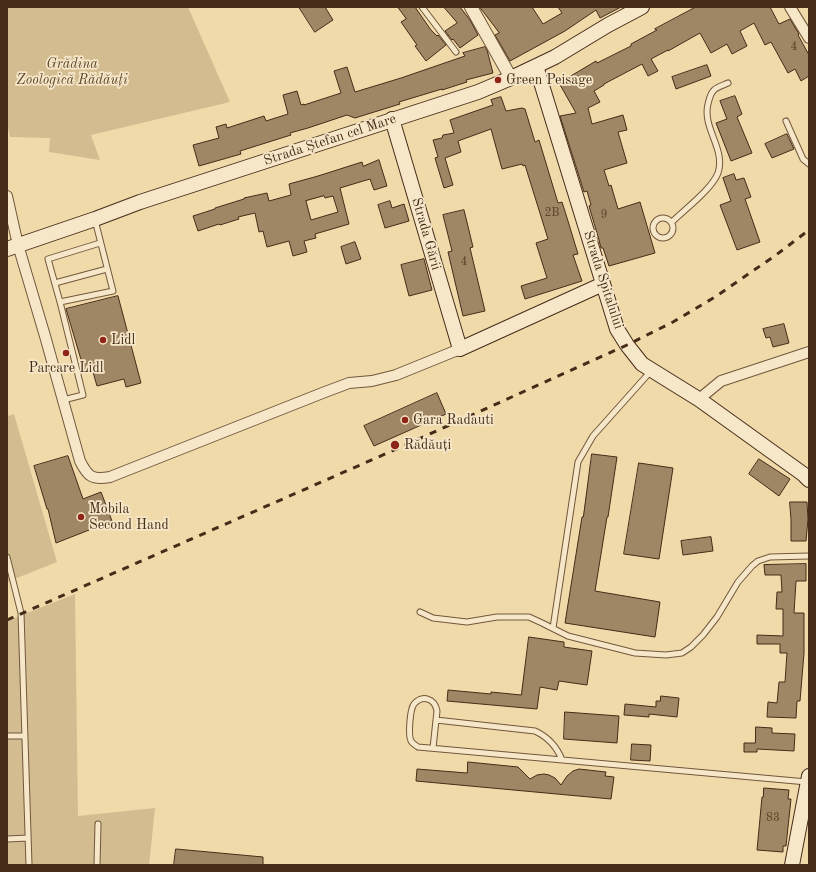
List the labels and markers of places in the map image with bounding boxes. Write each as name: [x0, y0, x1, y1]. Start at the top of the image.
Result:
place label: Green Peisage: [506, 72, 592, 88]
marker: Green Peisage: [493, 75, 503, 85]
place label: Lidl: [111, 332, 135, 348]
marker: Lidl: [98, 335, 108, 345]
marker: Parcare Lidl: [61, 348, 71, 358]
place label: Parcare Lidl: [29, 360, 103, 376]
place label: Gara Radauti: [413, 412, 494, 428]
marker: Gara Radauti: [400, 415, 410, 425]
place label: Rădăuți: [404, 437, 451, 453]
marker: Rădăuți: [389, 439, 401, 451]
place label: Mobila Second Hand: [89, 501, 169, 534]
marker: Mobila Second Hand: [76, 512, 86, 522]

